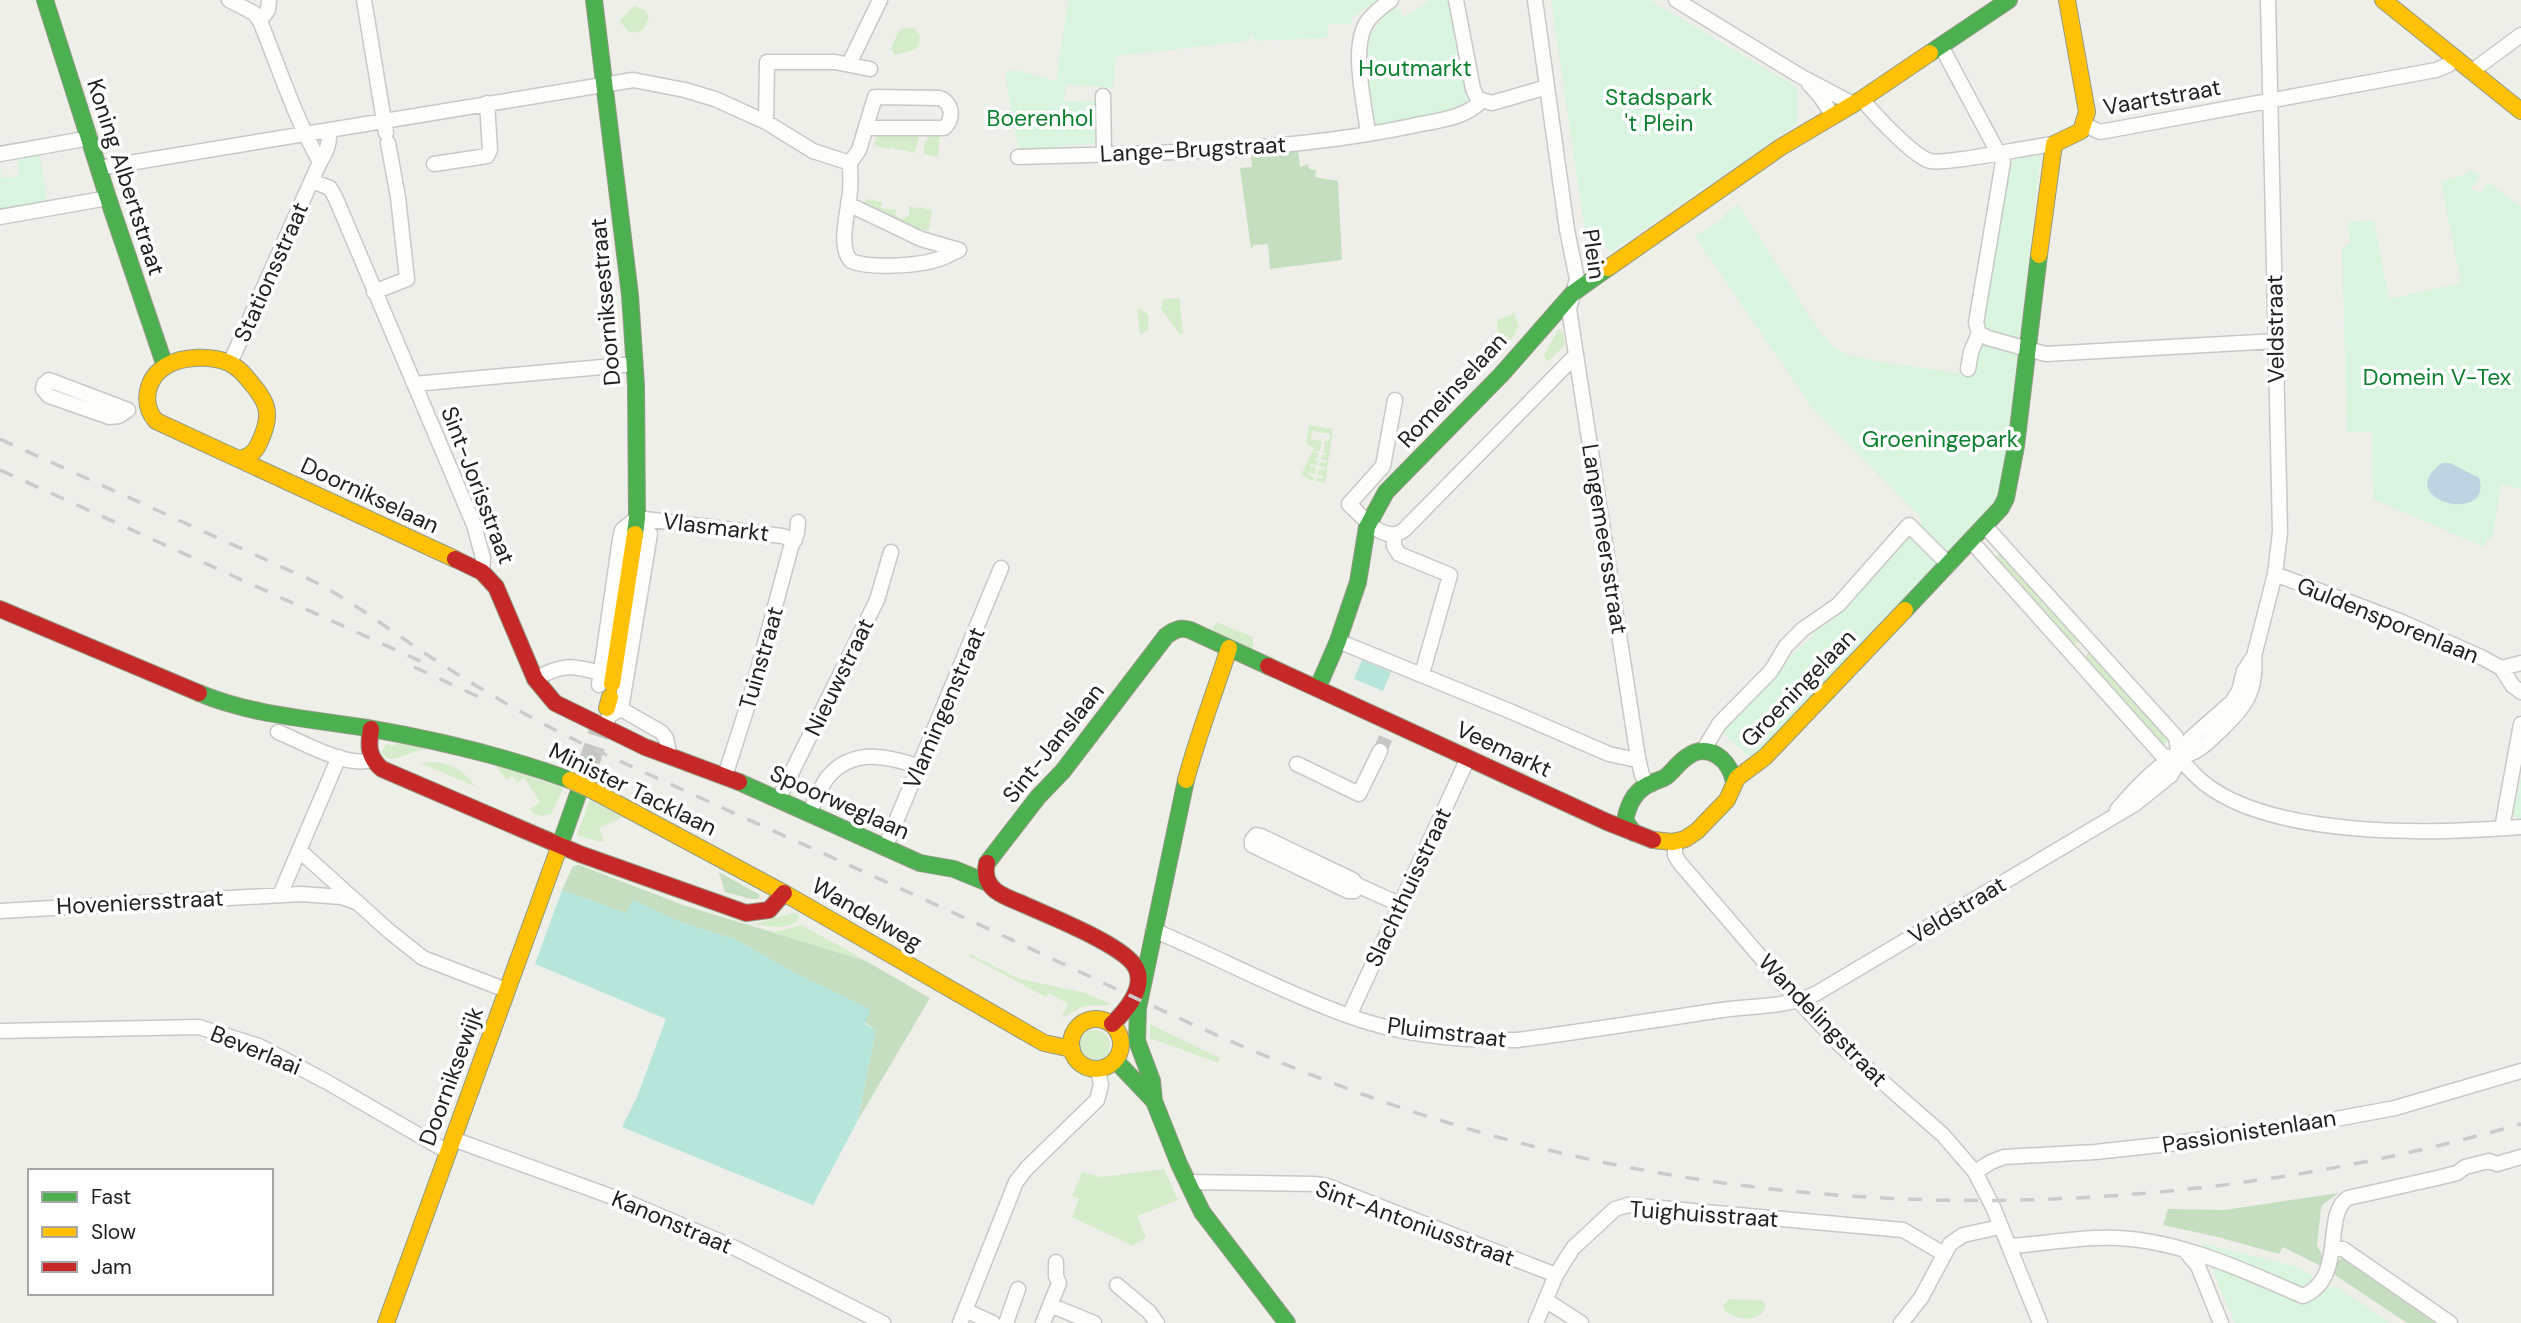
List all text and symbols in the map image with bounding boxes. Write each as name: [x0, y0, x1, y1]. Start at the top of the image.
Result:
park label: Houtmarkt: [1358, 53, 1472, 83]
street label: Vaartstraat: [2101, 72, 2223, 122]
street label: Koning Albertstraat: [80, 75, 172, 279]
park label: Stadspark 't Plein: [1605, 82, 1713, 138]
park label: Boerenhol: [987, 103, 1093, 133]
street label: Lange-Brugstraat: [1099, 129, 1287, 169]
street label: Stationsstraat: [227, 197, 315, 347]
street label: Doorniksestraat: [583, 217, 627, 387]
street label: Plein: [1576, 227, 1612, 281]
street label: Veldstraat: [2259, 274, 2291, 384]
street label: Romeinselaan: [1391, 326, 1513, 454]
park label: Domein V-Tex: [2363, 362, 2511, 392]
street label: Sint-Jorisstraat: [434, 402, 522, 568]
park label: Groeningepark: [1862, 424, 2019, 454]
street label: Langemeersstraat: [1575, 442, 1635, 636]
street label: Doornikselaan: [296, 450, 444, 540]
street label: Vlasmarkt: [661, 506, 771, 548]
street label: Guldensporenlaan: [2293, 570, 2483, 670]
street label: Tuinstraat: [732, 603, 790, 713]
street label: Nieuwstraat: [798, 613, 880, 741]
street label: Vlamingenstraat: [896, 622, 992, 794]
street label: Groeningelaan: [1734, 623, 1862, 753]
street label: Sint-Janslaan: [996, 677, 1110, 809]
street label: Veemarkt: [1451, 714, 1557, 784]
street label: Minister Tacklaan: [544, 735, 722, 843]
street label: Spoorweglaan: [765, 758, 915, 846]
street label: Slachthuisstraat: [1358, 803, 1458, 971]
street label: Veldstraat: [1903, 869, 2011, 951]
street label: Wandelweg: [806, 870, 928, 958]
street label: Hoveniersstraat: [56, 883, 224, 921]
street label: Wandelingstraat: [1752, 947, 1894, 1093]
street label: Doorniksewijk: [412, 1002, 490, 1150]
street label: Pluimstraat: [1386, 1010, 1508, 1054]
street label: Beverlaai: [206, 1018, 306, 1082]
street label: Passionistenlaan: [2160, 1102, 2338, 1160]
legend: [28, 1169, 273, 1295]
street label: Sint-Antoniusstraat: [1311, 1173, 1519, 1273]
text: Fast: [91, 1183, 131, 1211]
street label: Kanonstraat: [607, 1183, 737, 1261]
street label: Tuighuisstraat: [1629, 1194, 1779, 1234]
text: Slow: [91, 1218, 136, 1246]
text: Jam: [91, 1253, 132, 1281]

